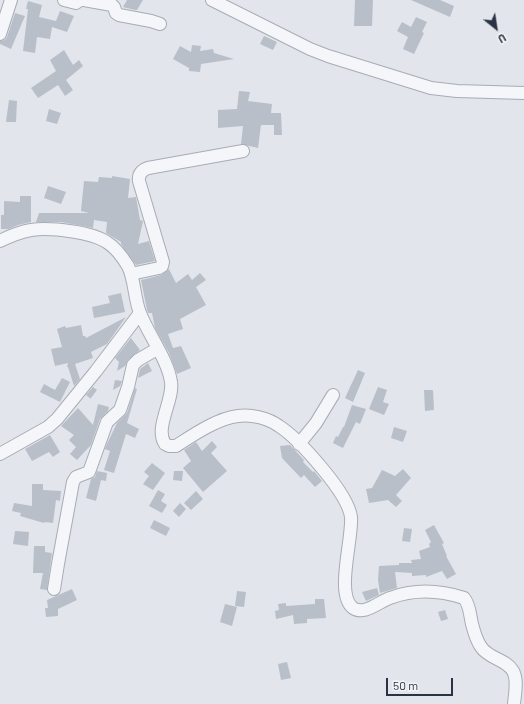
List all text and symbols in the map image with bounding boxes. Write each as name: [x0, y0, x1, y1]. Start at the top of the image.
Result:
north arrow: [476, 8, 516, 48]
text: U: [496, 31, 509, 46]
scale bar: [388, 670, 455, 696]
text: 50 m: [393, 678, 418, 692]

